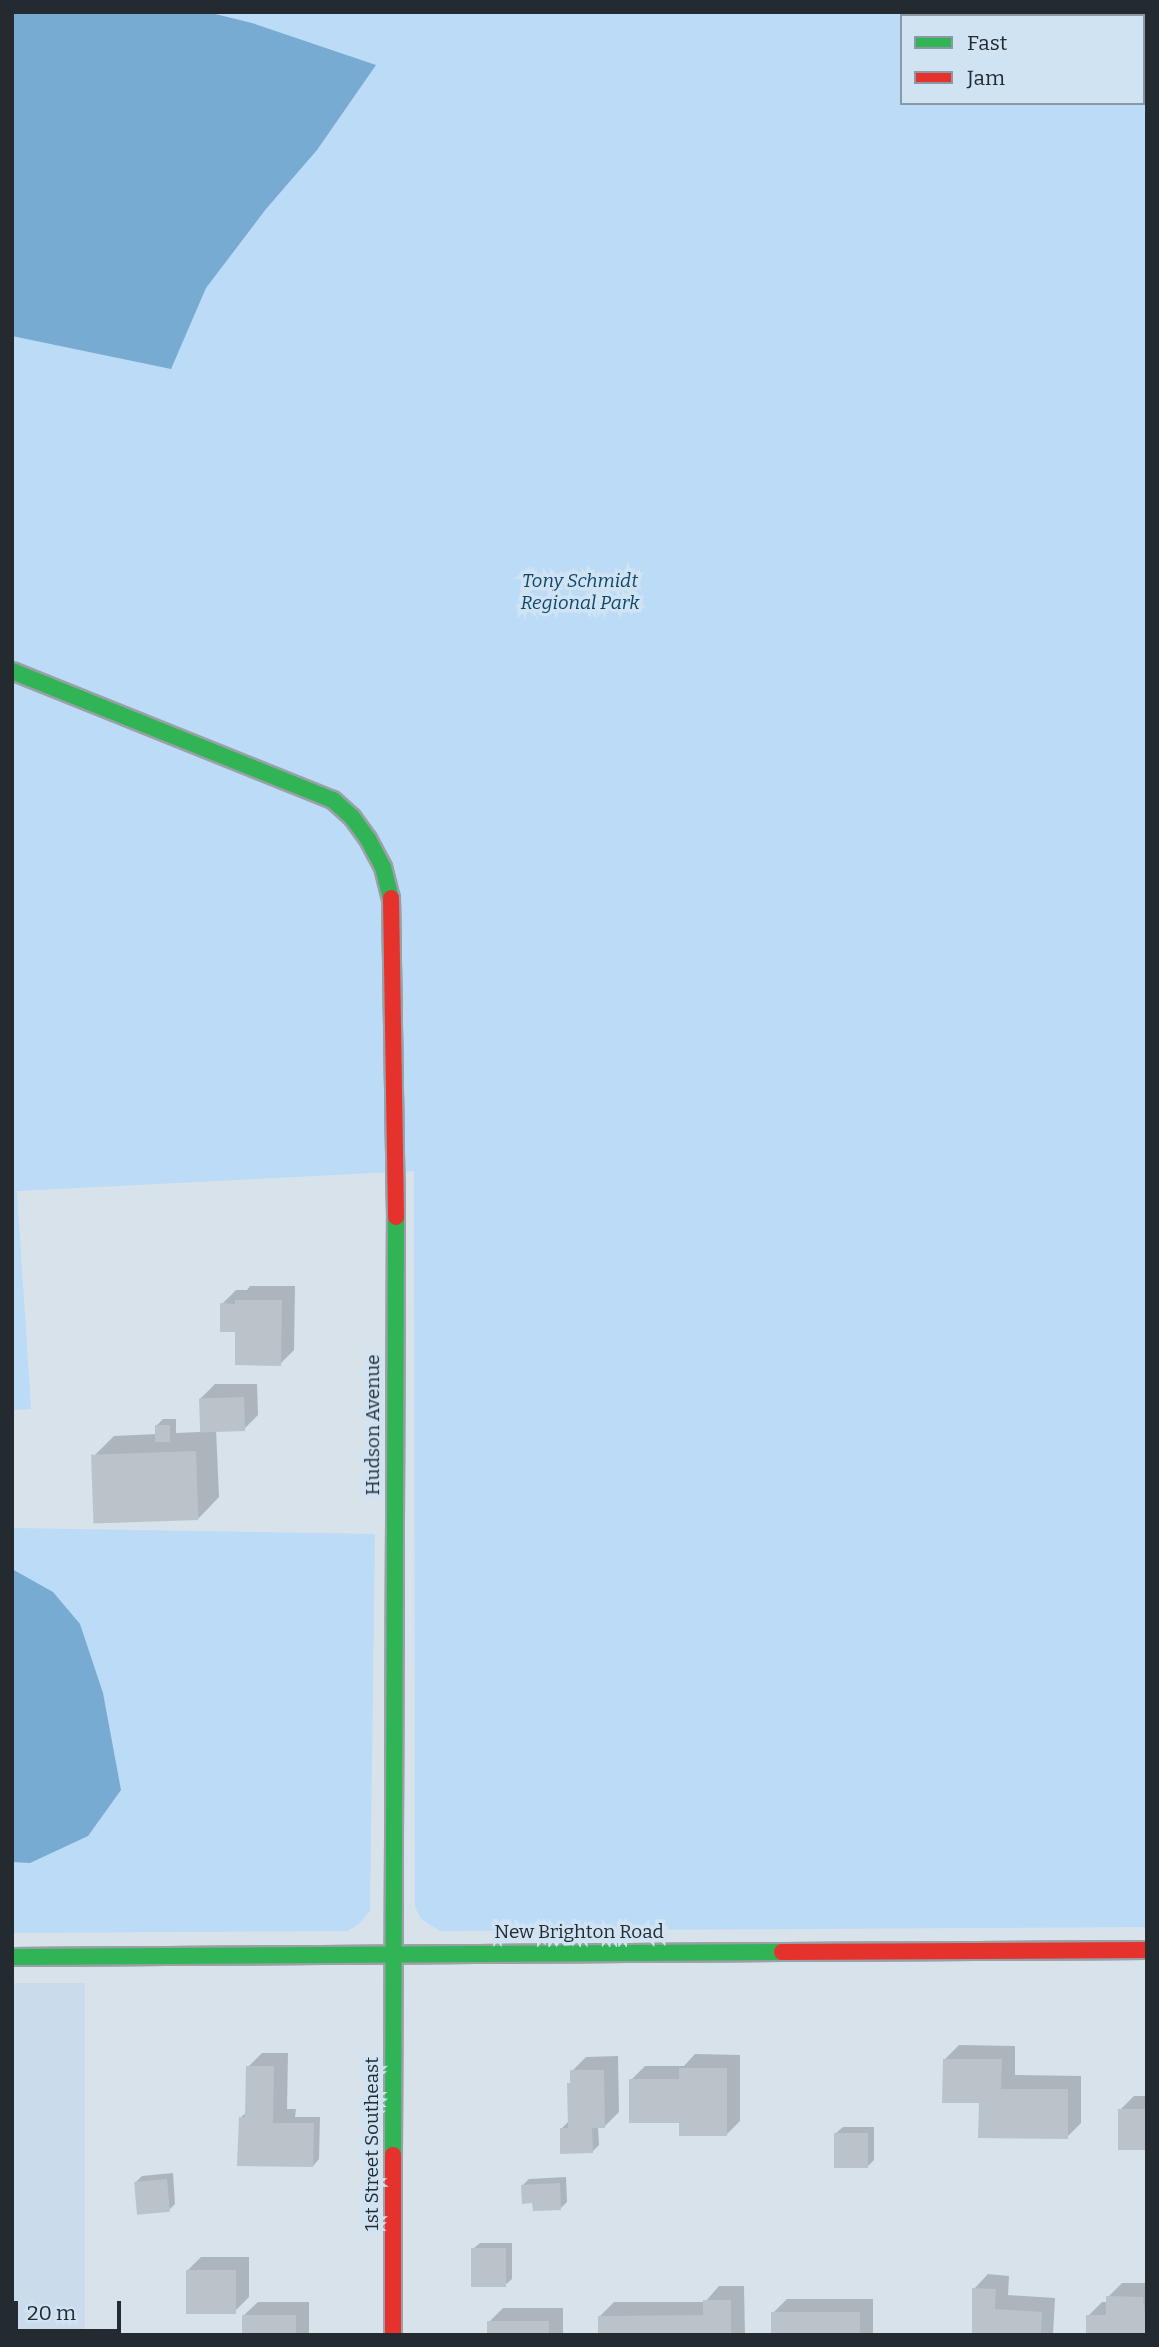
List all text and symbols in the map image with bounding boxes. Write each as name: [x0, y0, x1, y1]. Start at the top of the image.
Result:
legend: [900, 14, 1145, 105]
text: Fast: [967, 30, 1007, 56]
text: Jam: [967, 65, 1005, 91]
park label: Tony Schmidt Regional Park: [520, 570, 640, 614]
street label: Hudson Avenue: [362, 1355, 384, 1495]
street label: New Brighton Road: [494, 1921, 664, 1943]
street label: 1st Street Southeast: [361, 2057, 383, 2231]
scale bar: [18, 2288, 124, 2332]
text: 20 m: [27, 2300, 76, 2326]

